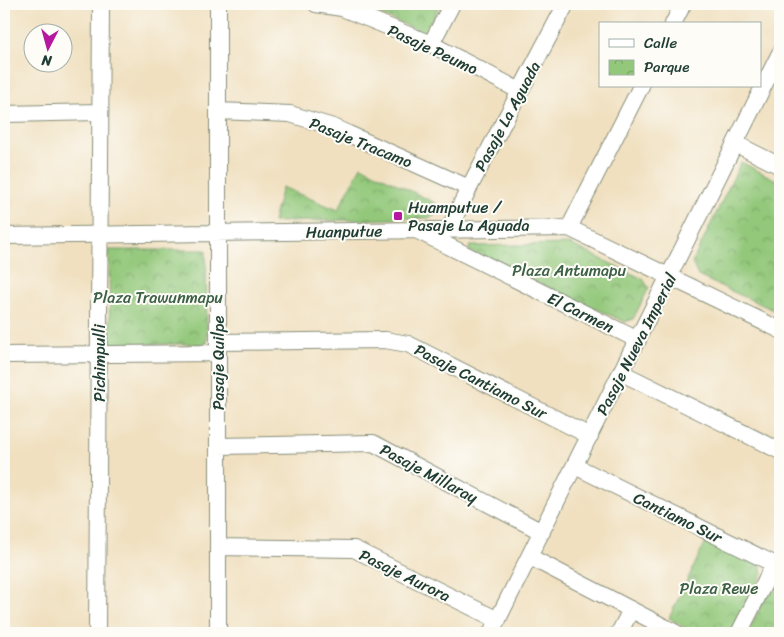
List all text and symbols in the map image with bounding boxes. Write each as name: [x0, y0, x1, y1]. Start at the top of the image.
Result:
street label: Pasaje Peumo: [383, 16, 483, 83]
north arrow: [22, 22, 72, 72]
legend: [599, 22, 762, 88]
text: Calle: [644, 30, 677, 56]
text: N: [40, 47, 54, 73]
text: Parque: [644, 54, 689, 80]
street label: Pasaje La Aguada: [466, 56, 549, 177]
street label: Pasaje Tracamo: [305, 109, 417, 176]
place label: Huamputue / Pasaje La Aguada: [408, 193, 529, 240]
marker: Huamputue / Pasaje La Aguada: [392, 210, 404, 222]
street label: Huanputue: [305, 216, 383, 247]
park label: Plaza Antumapu: [512, 256, 627, 285]
street label: Pasaje Nueva Imperial: [588, 267, 685, 421]
park label: Plaza Trawunmapu: [93, 283, 223, 312]
street label: El Carmen: [542, 284, 620, 341]
street label: Pasaje Quilpe: [204, 316, 233, 410]
street label: Pichimpulli: [85, 324, 114, 402]
street label: Pasaje Cantiamo Sur: [409, 335, 554, 428]
street label: Pasaje Millaray: [374, 435, 484, 512]
street label: Cantiamo Sur: [628, 483, 729, 552]
street label: Pasaje Aurora: [354, 541, 455, 610]
park label: Plaza Rewe: [680, 574, 758, 603]

